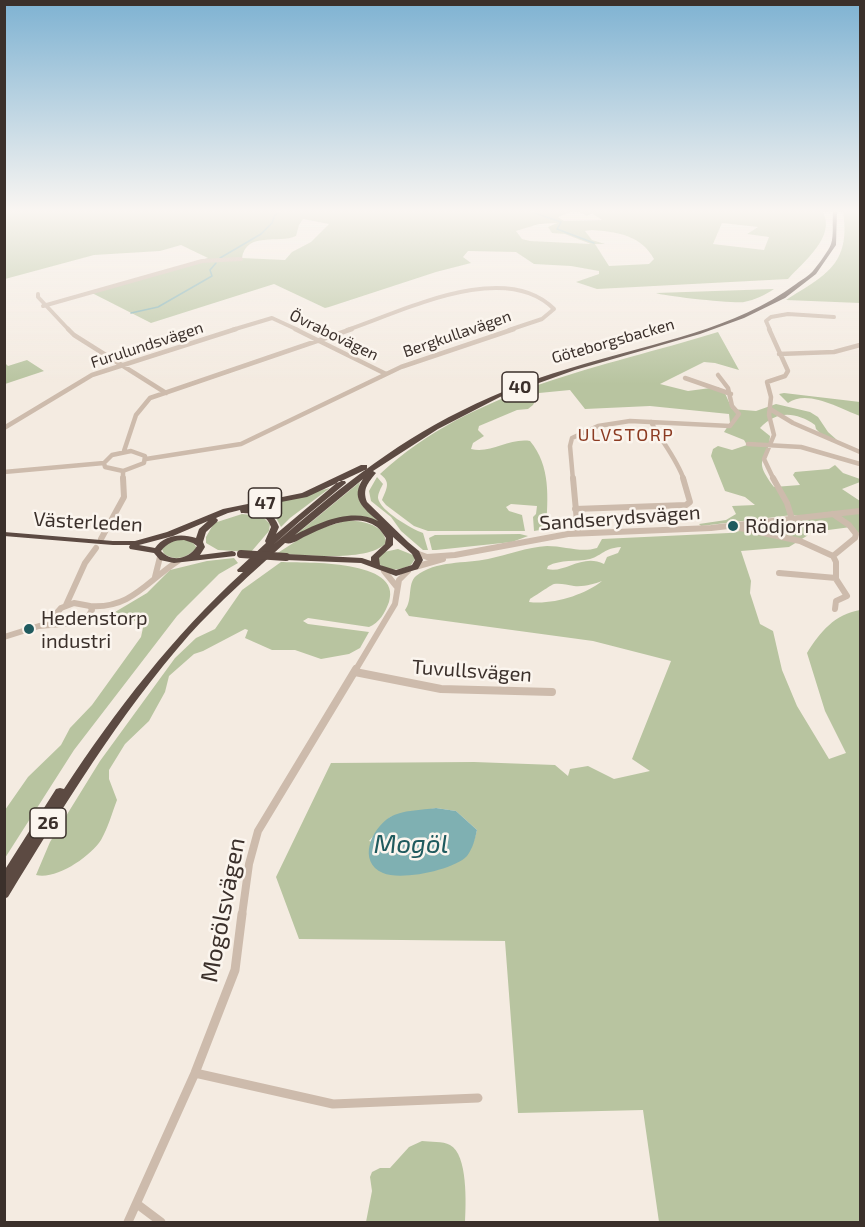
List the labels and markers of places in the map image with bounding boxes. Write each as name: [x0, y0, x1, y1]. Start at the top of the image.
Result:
place label: Rödjorna: [745, 514, 827, 538]
marker: Rödjorna: [726, 519, 740, 533]
place label: Hedenstorp industri: [41, 606, 148, 653]
marker: Hedenstorp industri: [22, 622, 36, 636]

